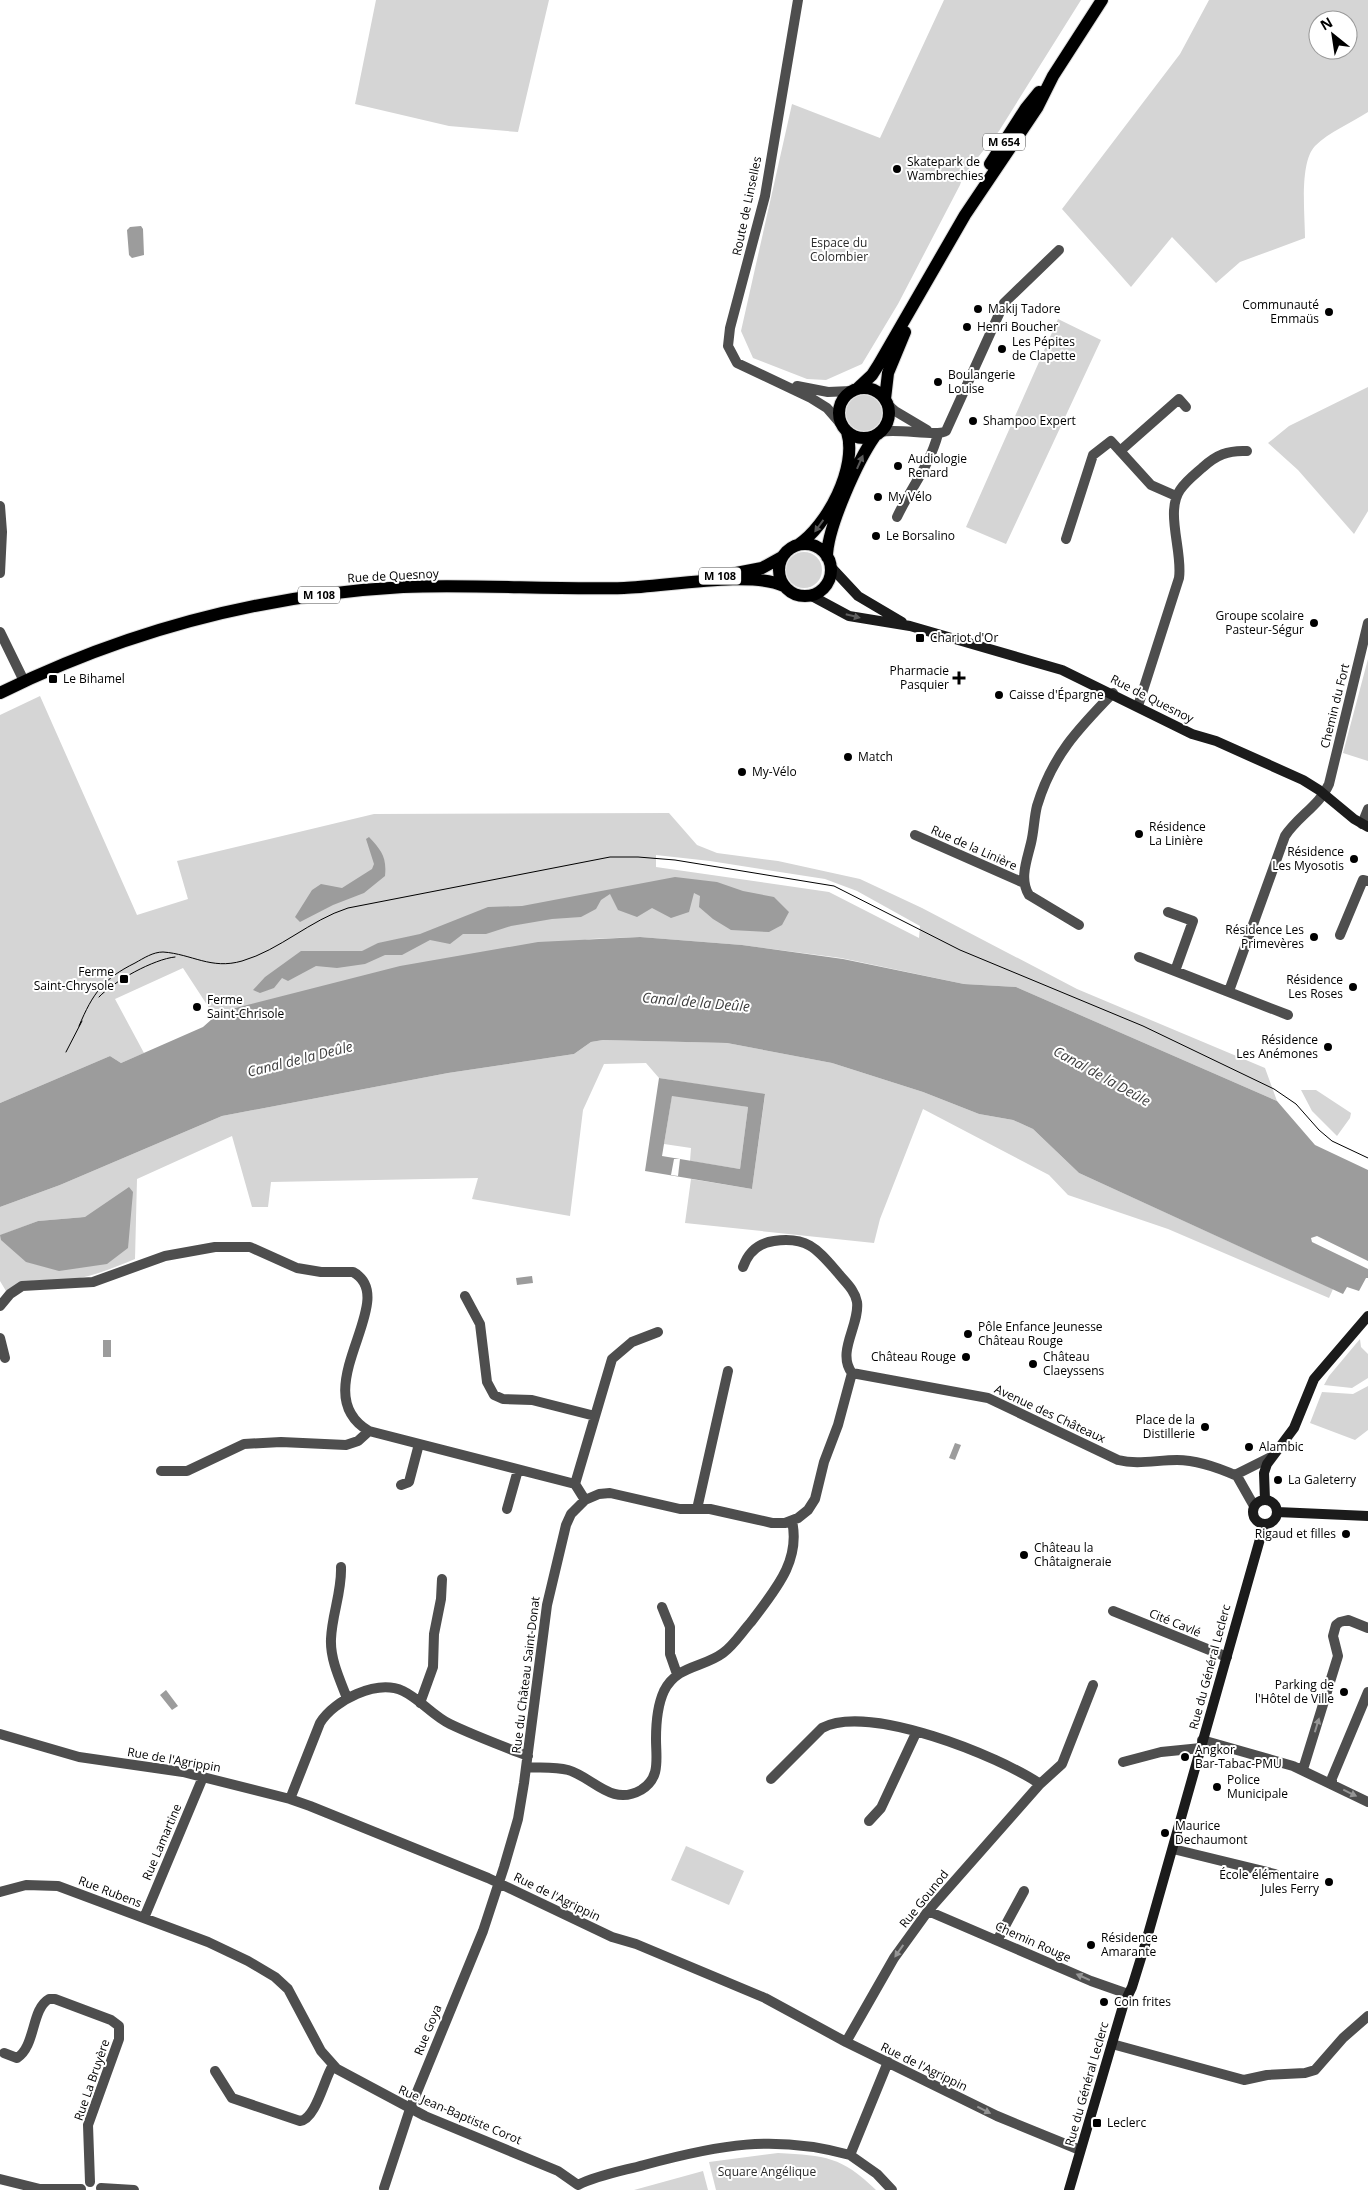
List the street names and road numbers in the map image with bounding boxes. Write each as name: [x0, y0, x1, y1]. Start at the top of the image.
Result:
road number: M 654: [983, 134, 1025, 150]
street label: Route de Linselles: [728, 154, 765, 257]
street label: Rue de Quesnoy: [347, 565, 440, 586]
road number: M 108: [699, 568, 741, 584]
road number: M 108: [298, 586, 340, 604]
street label: Chemin du Fort: [1316, 662, 1353, 750]
street label: Rue de Quesnoy: [1108, 670, 1198, 727]
street label: Rue de la Linière: [928, 821, 1020, 874]
street label: Avenue des Châteaux: [992, 1380, 1109, 1447]
street label: Rue du Château Saint-Donat: [507, 1595, 544, 1754]
street label: Rue du Général Leclerc: [1185, 1602, 1234, 1731]
street label: Cité Cavlé: [1147, 1604, 1204, 1641]
street label: Rue de l'Agrippin: [126, 1743, 222, 1776]
street label: Rue Lamartine: [138, 1801, 185, 1883]
street label: Rue Gounod: [895, 1866, 952, 1931]
street label: Rue de l'Agrippin: [511, 1868, 603, 1925]
street label: Rue Rubens: [76, 1872, 145, 1911]
street label: Chemin Rouge: [993, 1917, 1074, 1966]
street label: Rue Goya: [410, 2002, 445, 2058]
street label: Rue du Général Leclerc: [1061, 2019, 1113, 2148]
street label: Rue La Bruyère: [70, 2037, 113, 2123]
street label: Rue de l'Agrippin: [878, 2038, 970, 2095]
street label: Rue Jean-Baptiste Corot: [396, 2081, 525, 2148]

